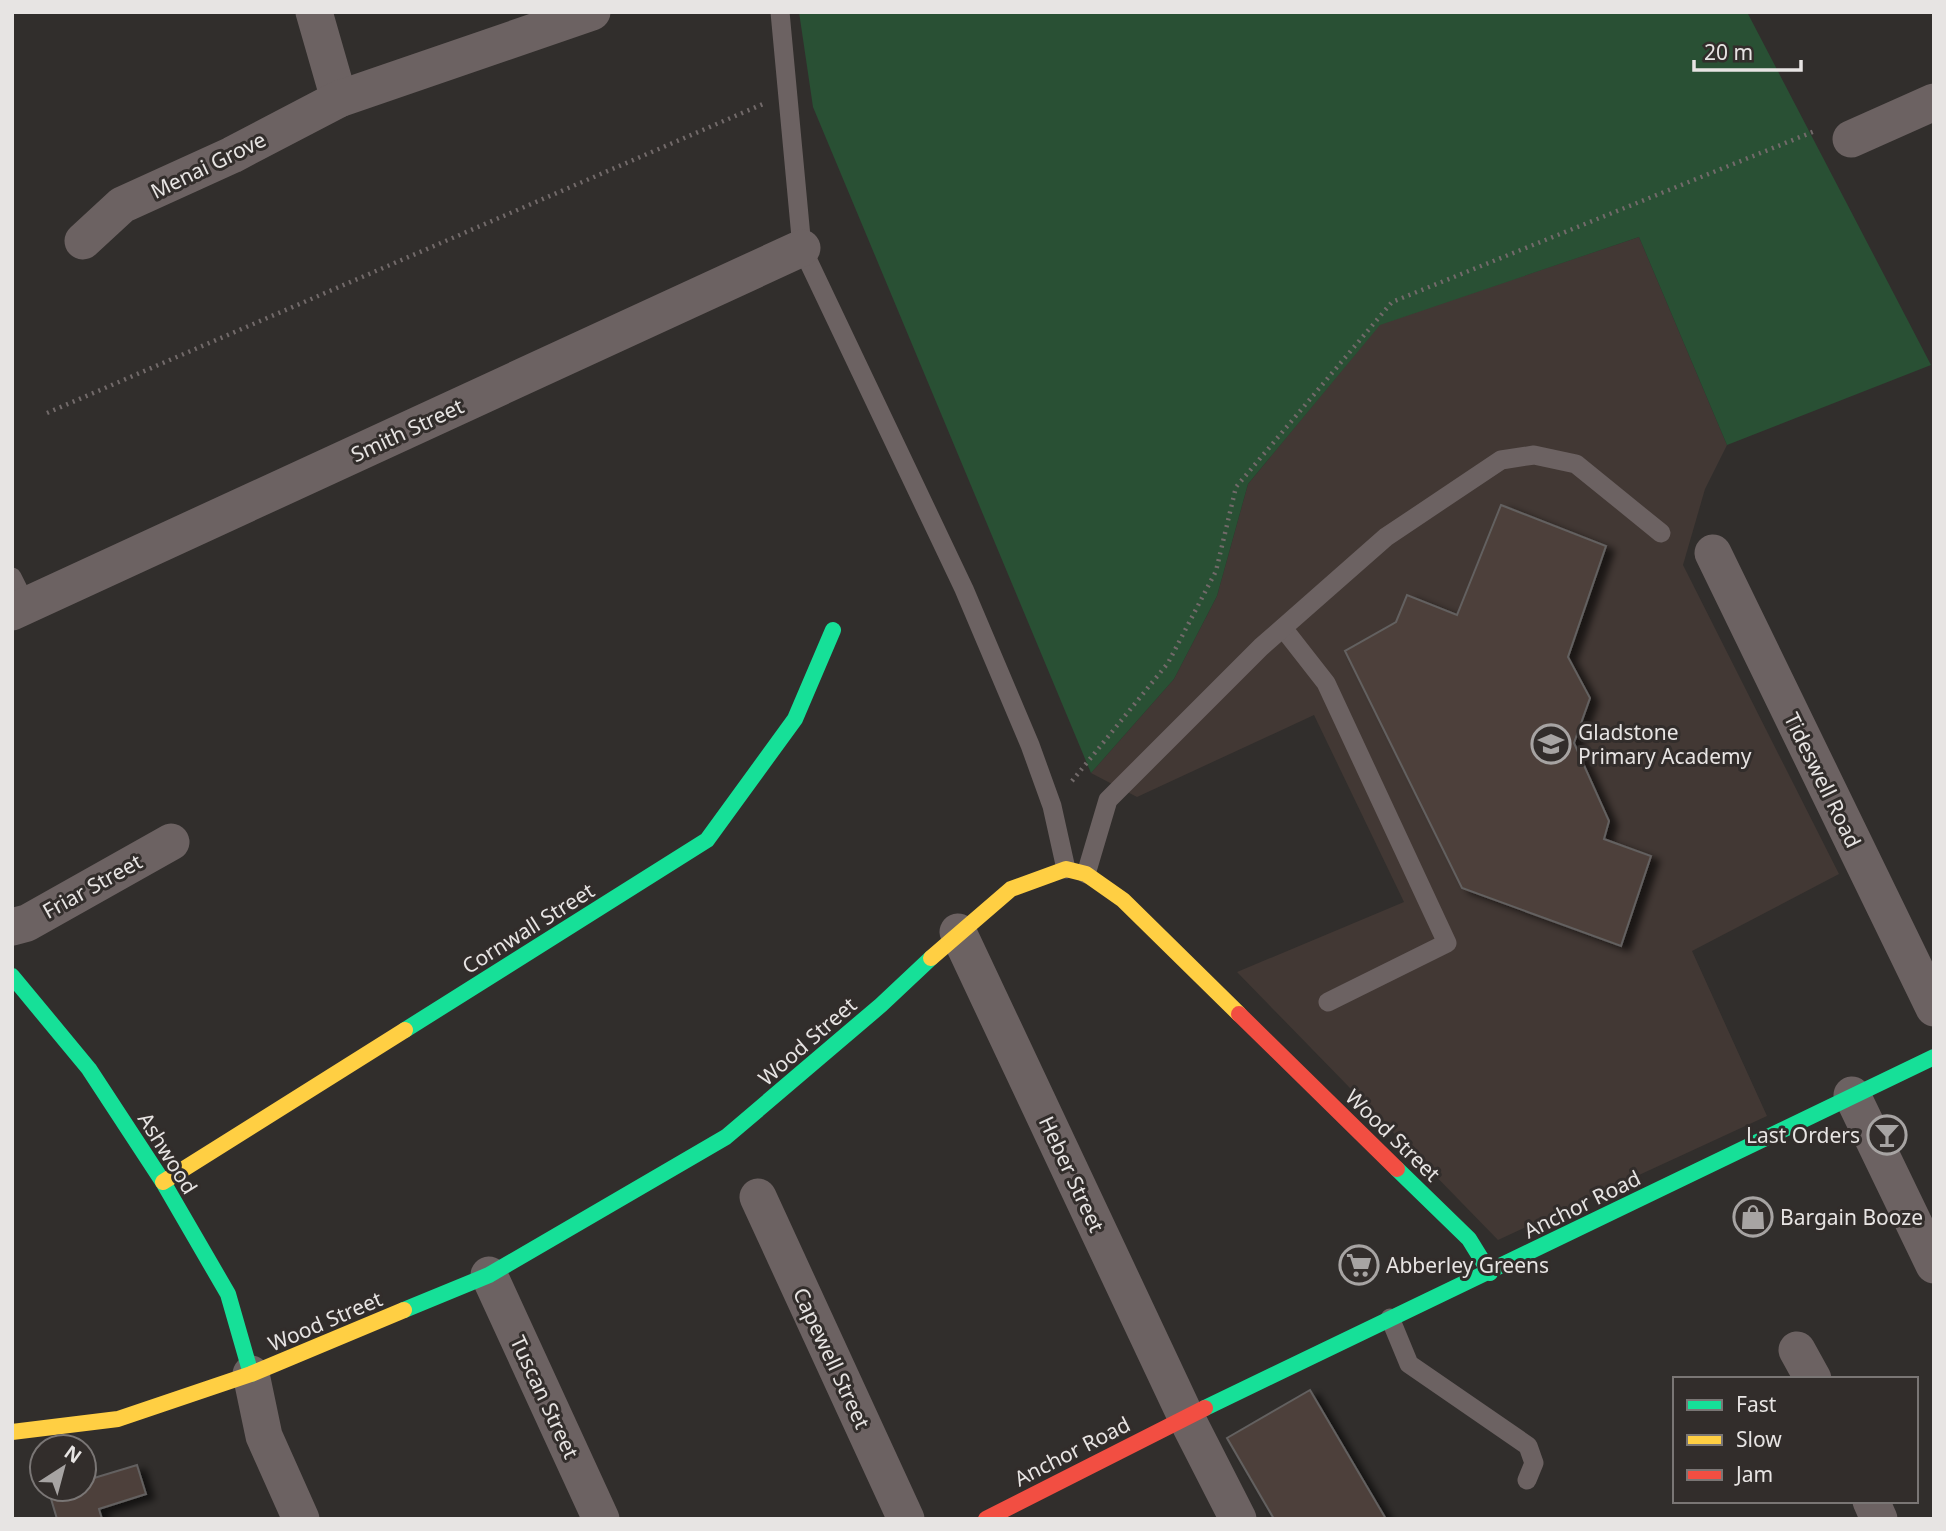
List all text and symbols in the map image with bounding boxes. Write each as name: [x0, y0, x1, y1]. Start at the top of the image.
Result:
scale bar: [1694, 28, 1801, 72]
text: 20 m: [1704, 38, 1753, 66]
street label: Menai Grove: [146, 125, 270, 205]
street label: Smith Street: [346, 392, 468, 468]
street label: Tideswell Road: [1778, 708, 1868, 852]
place label: Gladstone Primary Academy: [1578, 718, 1752, 770]
school or university icon: Gladstone Primary Academy: [1530, 723, 1572, 765]
street label: Friar Street: [37, 847, 147, 925]
street label: Cornwall Street: [457, 876, 600, 980]
street label: Wood Street: [752, 990, 862, 1091]
street label: Wood Street: [1340, 1083, 1447, 1188]
street label: Ashwood: [132, 1107, 204, 1199]
street label: Heber Street: [1033, 1111, 1111, 1237]
bar icon: Last Orders: [1866, 1114, 1908, 1156]
place label: Last Orders: [1746, 1121, 1860, 1149]
street label: Anchor Road: [1519, 1164, 1645, 1244]
shop icon: Bargain Booze: [1732, 1196, 1774, 1238]
place label: Bargain Booze: [1780, 1203, 1923, 1231]
supermarket icon: Abberley Greens: [1338, 1244, 1380, 1286]
place label: Abberley Greens: [1386, 1251, 1549, 1279]
street label: Capewell Street: [787, 1283, 877, 1433]
street label: Wood Street: [264, 1284, 387, 1358]
street label: Tuscan Street: [504, 1331, 586, 1463]
legend: [1673, 1377, 1918, 1503]
text: Fast: [1736, 1390, 1777, 1418]
street label: Anchor Road: [1009, 1410, 1135, 1492]
text: Slow: [1736, 1425, 1782, 1453]
north arrow: [28, 1433, 98, 1503]
text: N: [59, 1439, 87, 1469]
text: Jam: [1734, 1460, 1773, 1488]

